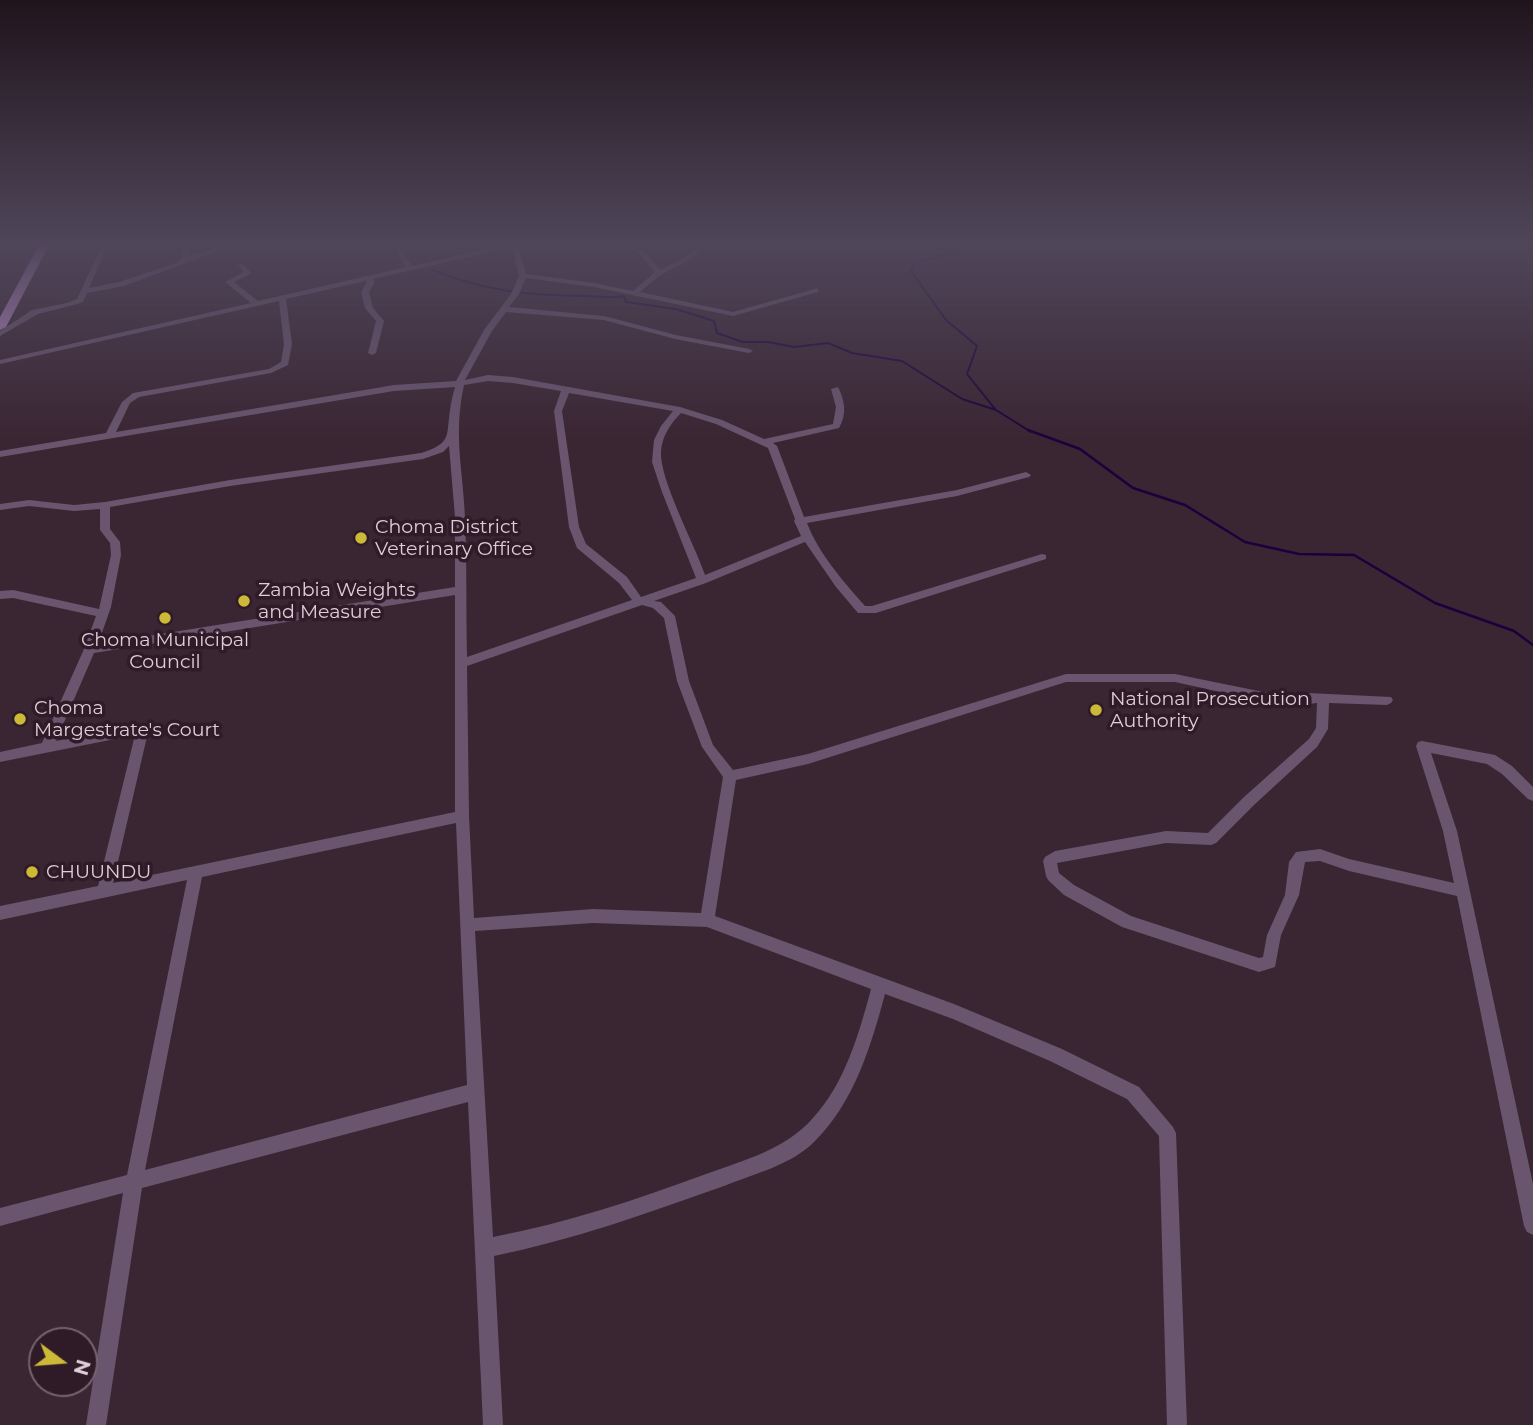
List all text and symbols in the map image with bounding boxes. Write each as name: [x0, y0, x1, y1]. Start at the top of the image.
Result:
place label: Choma District Veterinary Office: [375, 516, 533, 560]
marker: Choma District Veterinary Office: [353, 530, 369, 546]
place label: Zambia Weights and Measure: [258, 579, 415, 623]
marker: Zambia Weights and Measure: [236, 593, 252, 609]
marker: Choma Municipal Council: [157, 610, 173, 626]
place label: Choma Municipal Council: [81, 629, 249, 673]
place label: National Prosecution Authority: [1110, 688, 1310, 732]
place label: Choma Margestrate's Court: [34, 697, 220, 741]
marker: National Prosecution Authority: [1088, 702, 1104, 718]
marker: Choma Margestrate's Court: [12, 711, 28, 727]
place label: CHUUNDU: [46, 861, 151, 883]
marker: CHUUNDU: [24, 864, 40, 880]
north arrow: [28, 1327, 98, 1397]
text: N: [69, 1357, 95, 1378]

